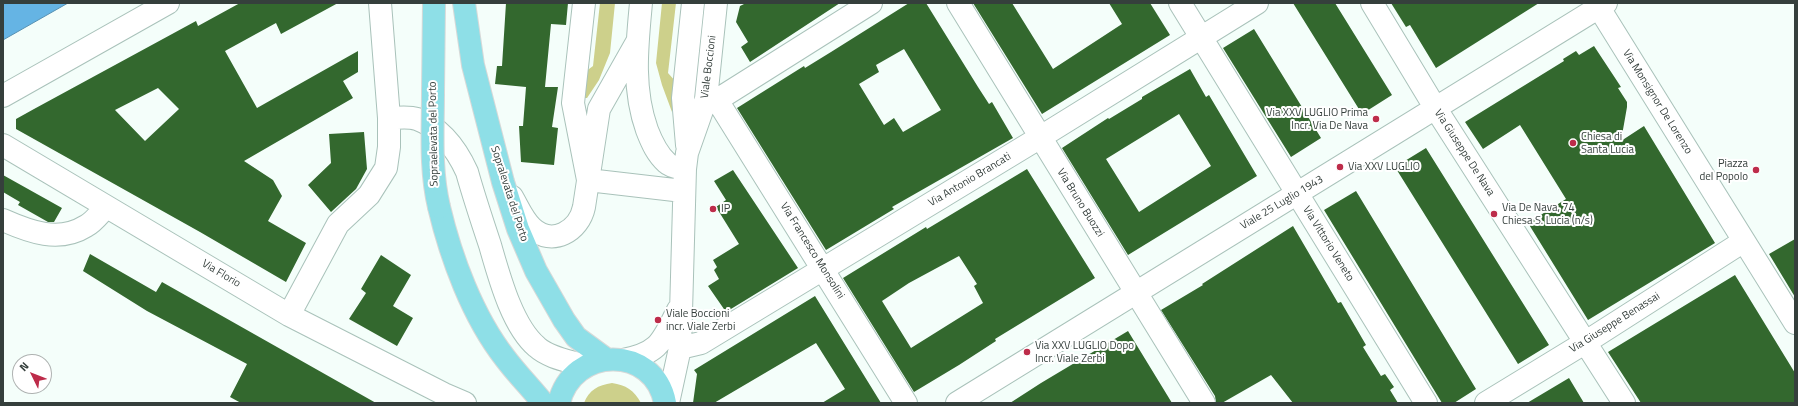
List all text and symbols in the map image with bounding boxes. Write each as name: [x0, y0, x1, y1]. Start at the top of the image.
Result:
street label: Viale Boccioni: [699, 35, 719, 99]
street label: Via Monsignor De Lorenzo: [1619, 47, 1695, 157]
street label: Sopraelevata del Porto: [426, 81, 442, 187]
place label: Via XXV LUGLIO Prima Incr. Via De Nava: [1266, 106, 1368, 132]
street label: Via Giuseppe De Nava: [1431, 107, 1497, 199]
marker: Via XXV LUGLIO Prima Incr. Via De Nava: [1371, 114, 1381, 124]
place label: Chiesa di Santa Lucia: [1581, 130, 1634, 156]
marker: Chiesa di Santa Lucia: [1568, 138, 1578, 148]
street label: Sopralevata del Porto: [487, 145, 531, 243]
street label: Via Antonio Brancati: [926, 150, 1014, 210]
place label: Piazza del Popolo: [1699, 157, 1748, 183]
place label: Via XXV LUGLIO: [1348, 160, 1420, 174]
marker: Via XXV LUGLIO: [1335, 162, 1345, 172]
marker: Piazza del Popolo: [1751, 165, 1761, 175]
street label: Via Bruno Buozzi: [1054, 166, 1106, 240]
street label: Viale 25 Luglio 1943: [1238, 173, 1326, 233]
street label: Via Francesco Monsolini: [777, 200, 847, 302]
place label: Via De Nava, 74 Chiesa S. Lucia (n/s): [1502, 201, 1593, 227]
place label: IP: [721, 202, 730, 216]
marker: IP: [708, 204, 718, 214]
street label: Via Vittorio Veneto: [1300, 204, 1356, 284]
marker: Via De Nava, 74 Chiesa S. Lucia (n/s): [1489, 209, 1499, 219]
street label: Via Florio: [199, 257, 243, 291]
street label: Via Giuseppe Benassai: [1567, 290, 1663, 356]
place label: Viale Boccioni incr. Viale Zerbi: [666, 307, 735, 333]
marker: Viale Boccioni incr. Viale Zerbi: [653, 315, 663, 325]
place label: Via XXV LUGLIO Dopo Incr. Viale Zerbi: [1035, 339, 1134, 365]
marker: Via XXV LUGLIO Dopo Incr. Viale Zerbi: [1022, 347, 1032, 357]
north arrow: [12, 354, 52, 394]
text: N: [16, 358, 32, 375]

